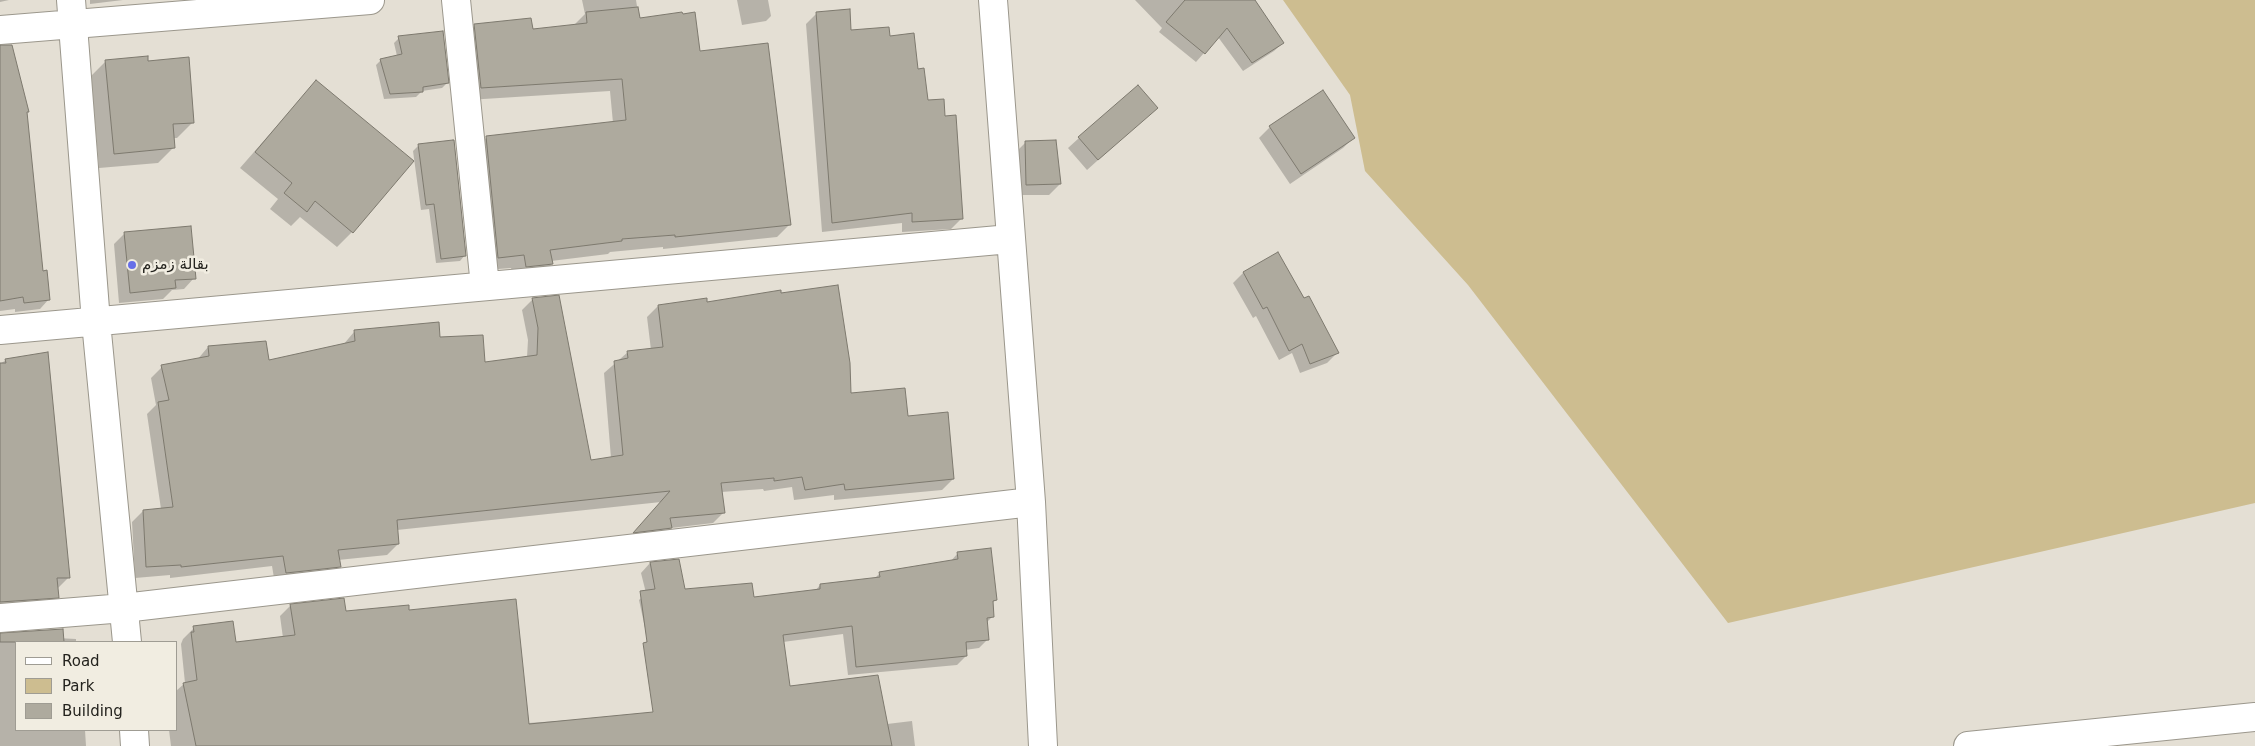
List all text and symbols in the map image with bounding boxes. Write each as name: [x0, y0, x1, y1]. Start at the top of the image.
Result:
place label: بقالة زمزم: [142, 256, 209, 274]
marker: بقالة زمزم: [126, 259, 138, 271]
legend: [15, 641, 178, 731]
text: Road: [62, 652, 100, 670]
text: Park: [62, 677, 94, 695]
text: Building: [62, 702, 123, 720]

